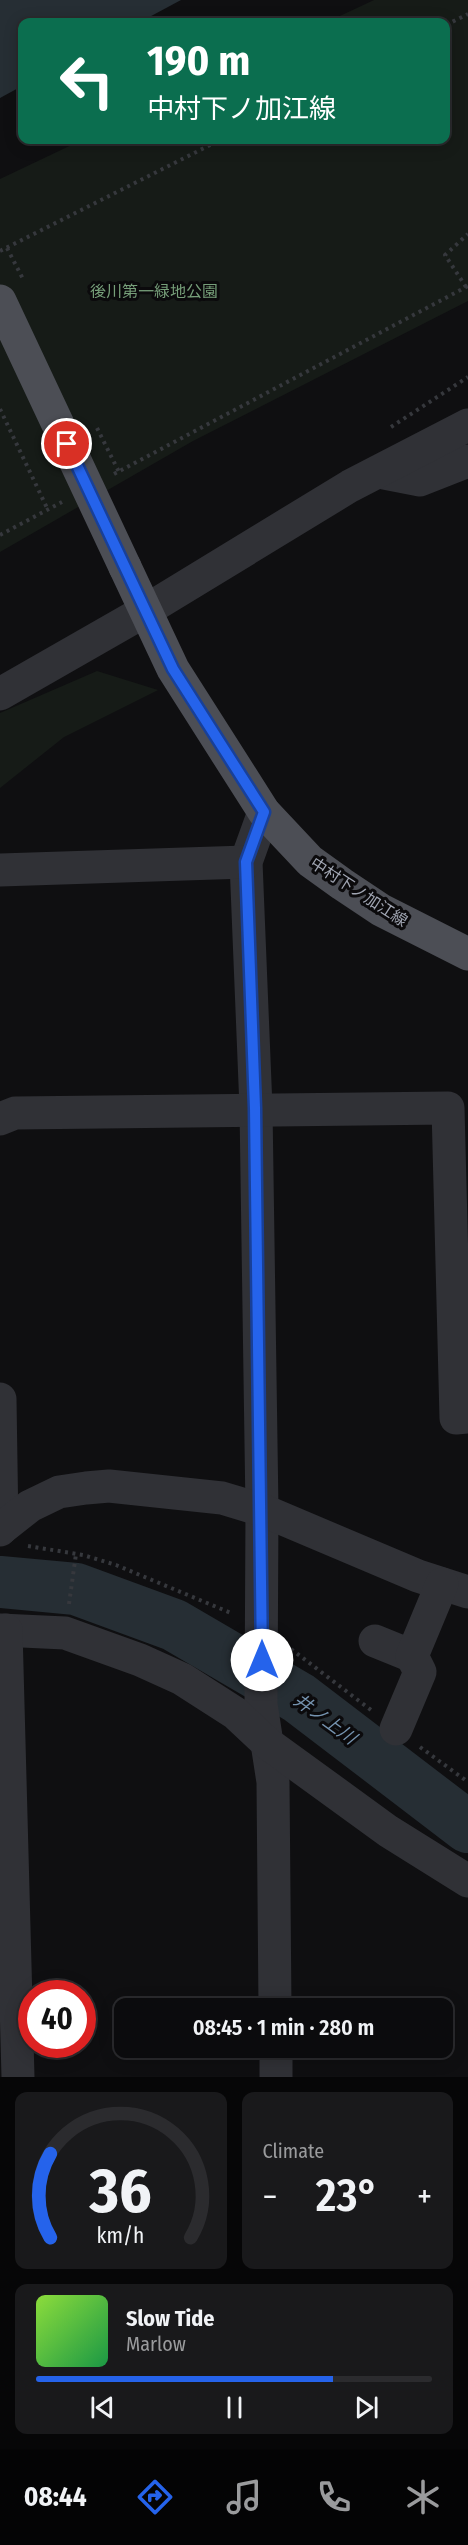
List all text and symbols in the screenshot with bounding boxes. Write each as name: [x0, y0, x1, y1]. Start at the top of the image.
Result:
text: 190 m: [147, 36, 250, 86]
icon: left: [48, 42, 126, 120]
text: 中村下ノ加江線: [147, 93, 336, 125]
park label: 後川第一緑地公園: [90, 282, 218, 301]
pin: [41, 418, 92, 469]
icon: arrive: [50, 427, 83, 460]
street label: 中村下ノ加江線: [307, 854, 411, 930]
position arrow: [230, 1628, 294, 1692]
water label: 井ノ上川: [289, 1689, 362, 1750]
speed limit sign: 40: [18, 1980, 96, 2058]
text: 08:45 · 1 min · 280 m: [193, 2014, 374, 2041]
text: Climate: [263, 2139, 324, 2163]
text: 36: [89, 2154, 152, 2229]
text: 23°: [316, 2169, 379, 2223]
text: −: [263, 2177, 277, 2217]
text: +: [417, 2177, 432, 2217]
text: km/h: [97, 2223, 145, 2249]
text: Slow Tide: [126, 2305, 214, 2332]
text: Marlow: [126, 2332, 186, 2356]
icon: previous: [86, 2391, 119, 2424]
icon: pause: [218, 2391, 251, 2424]
icon: next: [350, 2391, 383, 2424]
icon: directions: [134, 2476, 176, 2518]
icon: music: [223, 2476, 265, 2518]
icon: phone: [313, 2476, 355, 2518]
icon: climate: [402, 2476, 444, 2518]
text: 08:44: [24, 2481, 87, 2513]

